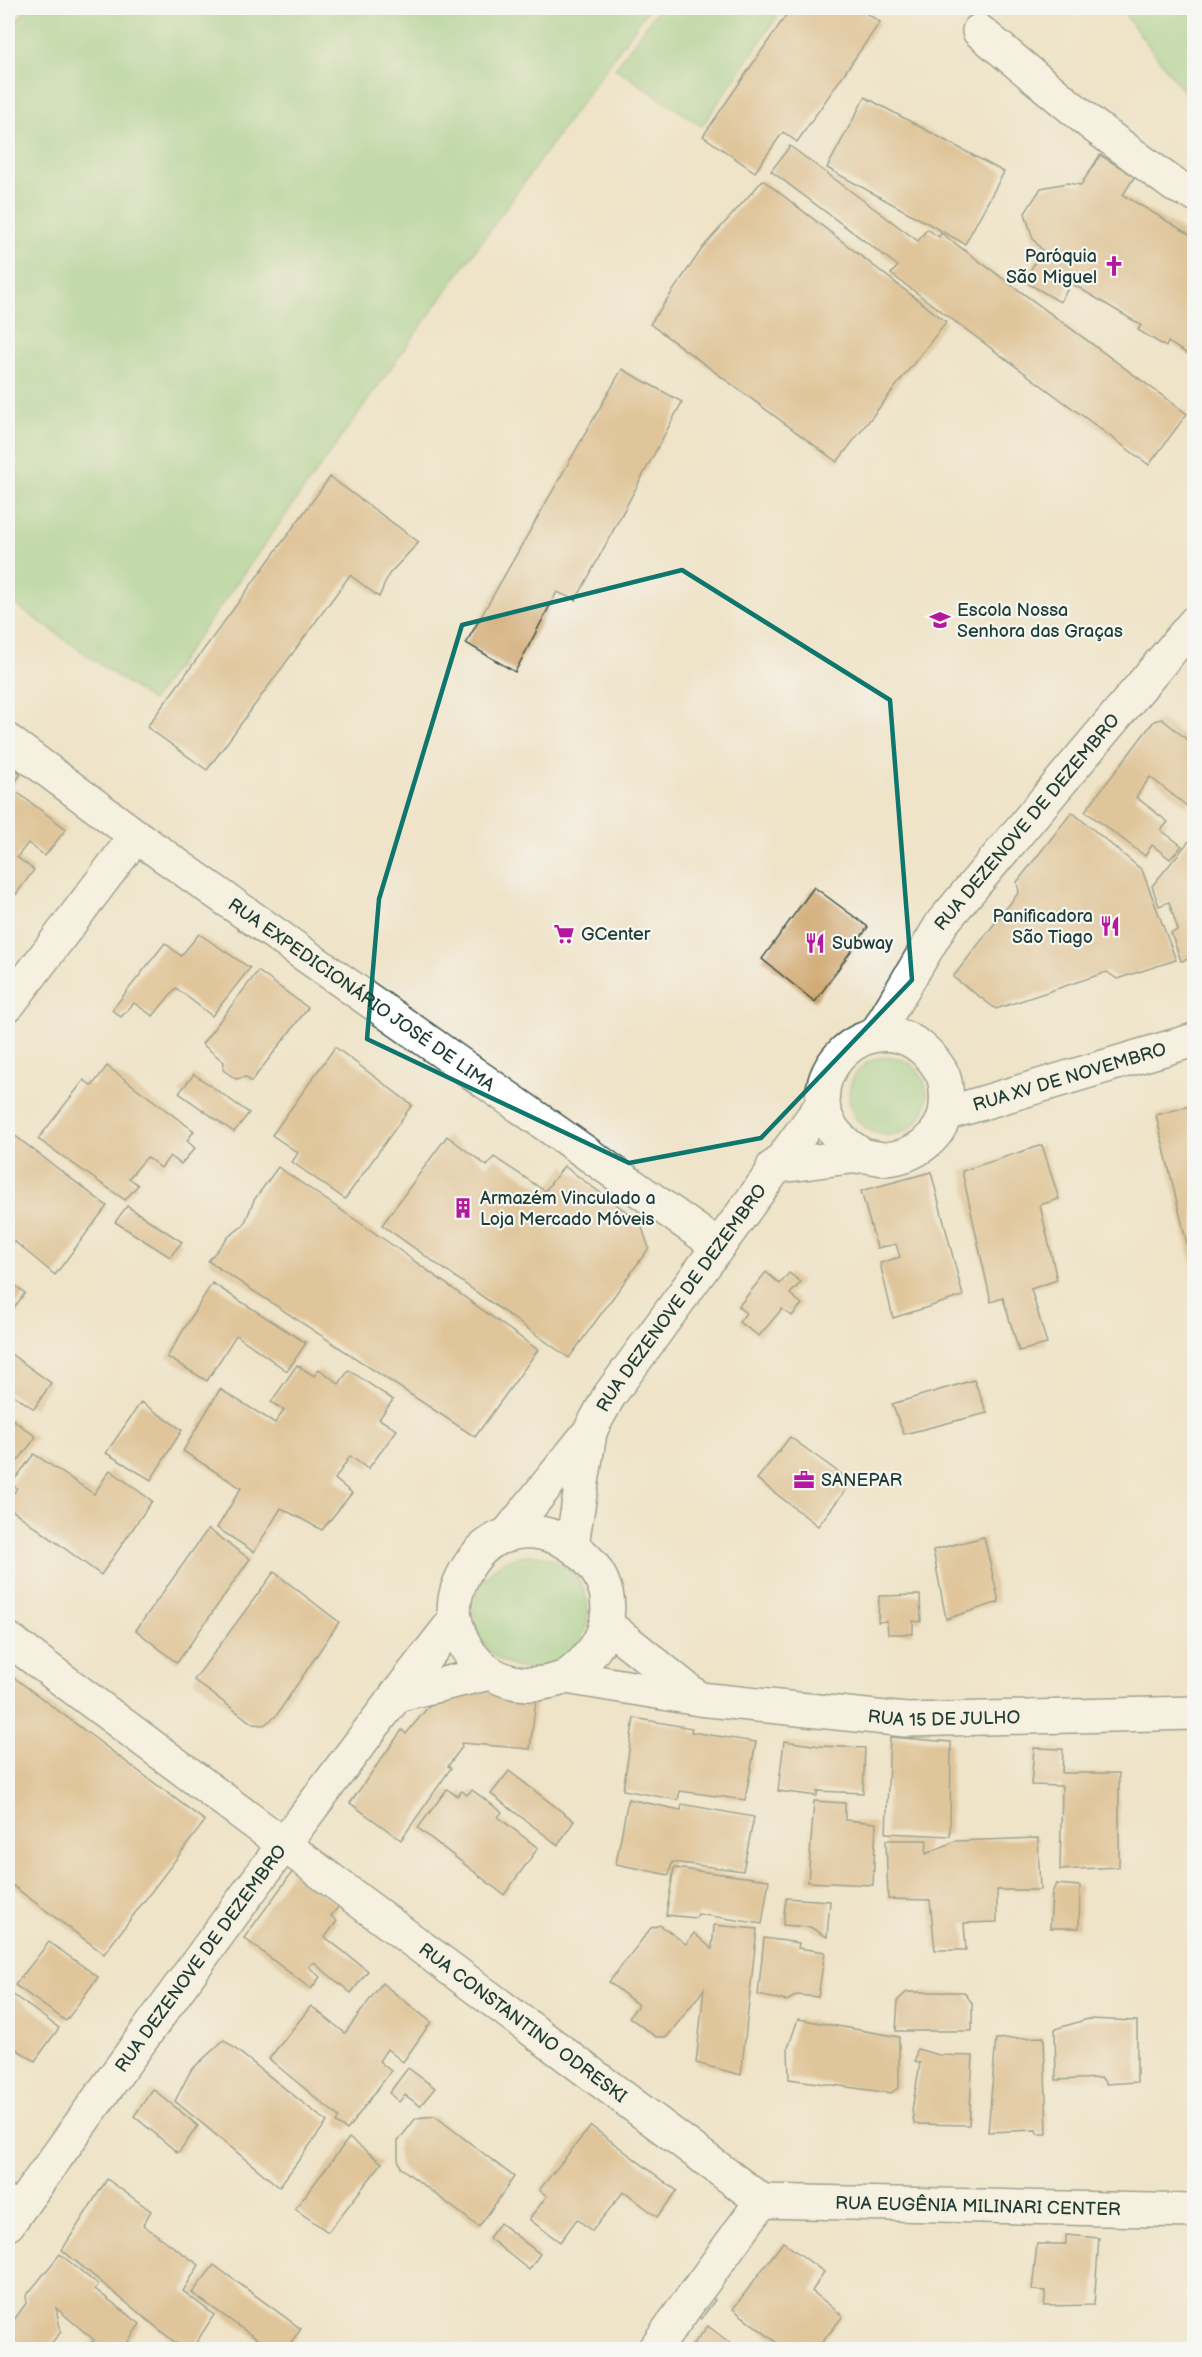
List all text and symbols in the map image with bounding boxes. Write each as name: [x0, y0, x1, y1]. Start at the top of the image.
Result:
place label: Paróquia São Miguel: [1006, 246, 1097, 288]
church icon: Paróquia São Miguel: [1102, 254, 1126, 278]
place label: Escola Nossa Senhora das Graças: [957, 600, 1123, 642]
school or university icon: Escola Nossa Senhora das Graças: [928, 608, 952, 632]
street label: RUA DEZENOVE DE DEZEMBRO: [930, 709, 1124, 935]
street label: RUA EXPEDICIONÁRIO JOSÉ DE LIMA: [224, 894, 499, 1096]
place label: Panificadora São Tiago: [992, 906, 1093, 948]
restaurant icon: Panificadora São Tiago: [1098, 914, 1122, 938]
supermarket icon: GCenter: [552, 922, 576, 946]
place label: GCenter: [581, 924, 651, 945]
restaurant icon: Subway: [803, 931, 827, 955]
place label: Subway: [832, 933, 894, 954]
street label: RUA XV DE NOVEMBRO: [970, 1038, 1169, 1116]
street label: RUA DEZENOVE DE DEZEMBRO: [592, 1180, 771, 1415]
place label: Armazém Vinculado a Loja Mercado Móveis: [480, 1188, 656, 1230]
building icon: Armazém Vinculado a Loja Mercado Móveis: [451, 1196, 475, 1220]
office icon: SANEPAR: [792, 1468, 816, 1492]
place label: SANEPAR: [821, 1470, 902, 1491]
street label: RUA 15 DE JULHO: [867, 1706, 1021, 1731]
street label: RUA DEZENOVE DE DEZEMBRO: [111, 1841, 291, 2076]
street label: RUA CONSTANTINO ODRESKI: [415, 1938, 631, 2107]
street label: RUA EUGÊNIA MILINARI CENTER: [835, 2192, 1121, 2220]

